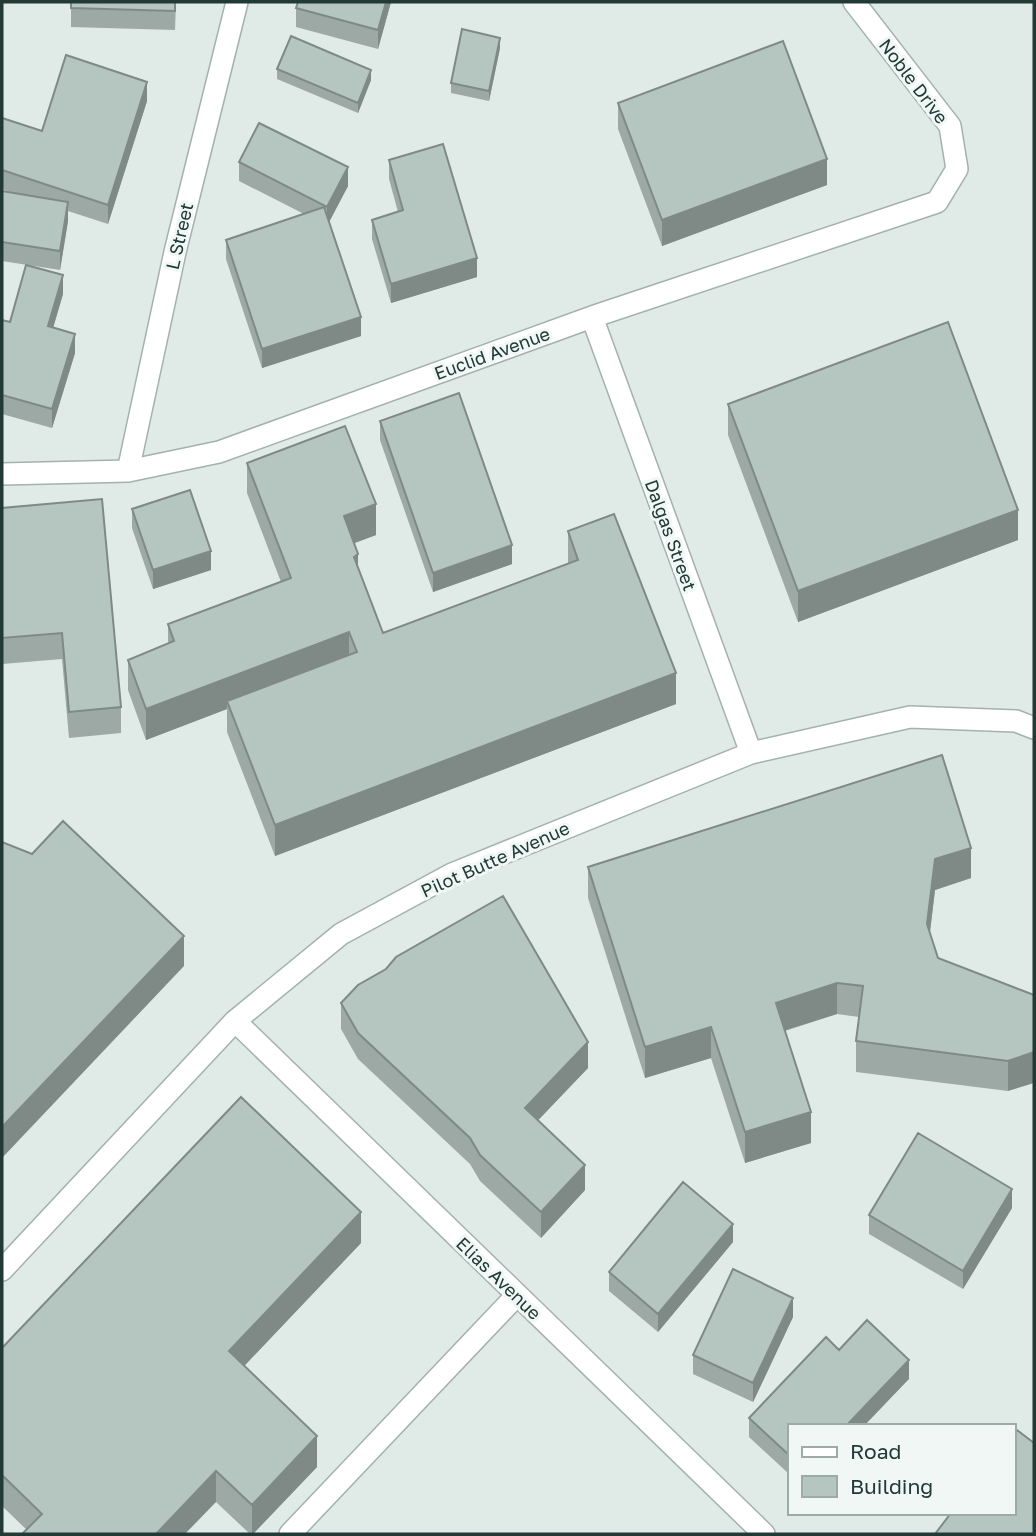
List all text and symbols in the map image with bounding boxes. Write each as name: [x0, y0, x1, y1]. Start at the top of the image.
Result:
street label: Noble Drive: [875, 34, 953, 128]
street label: L Street: [161, 200, 197, 272]
street label: Euclid Avenue: [431, 322, 553, 384]
street label: Dalgas Street: [641, 476, 701, 594]
street label: Pilot Butte Avenue: [417, 816, 573, 902]
street label: Elias Avenue: [452, 1232, 546, 1324]
legend: [788, 1424, 1015, 1515]
text: Road: [850, 1438, 901, 1464]
text: Building: [850, 1473, 933, 1499]

